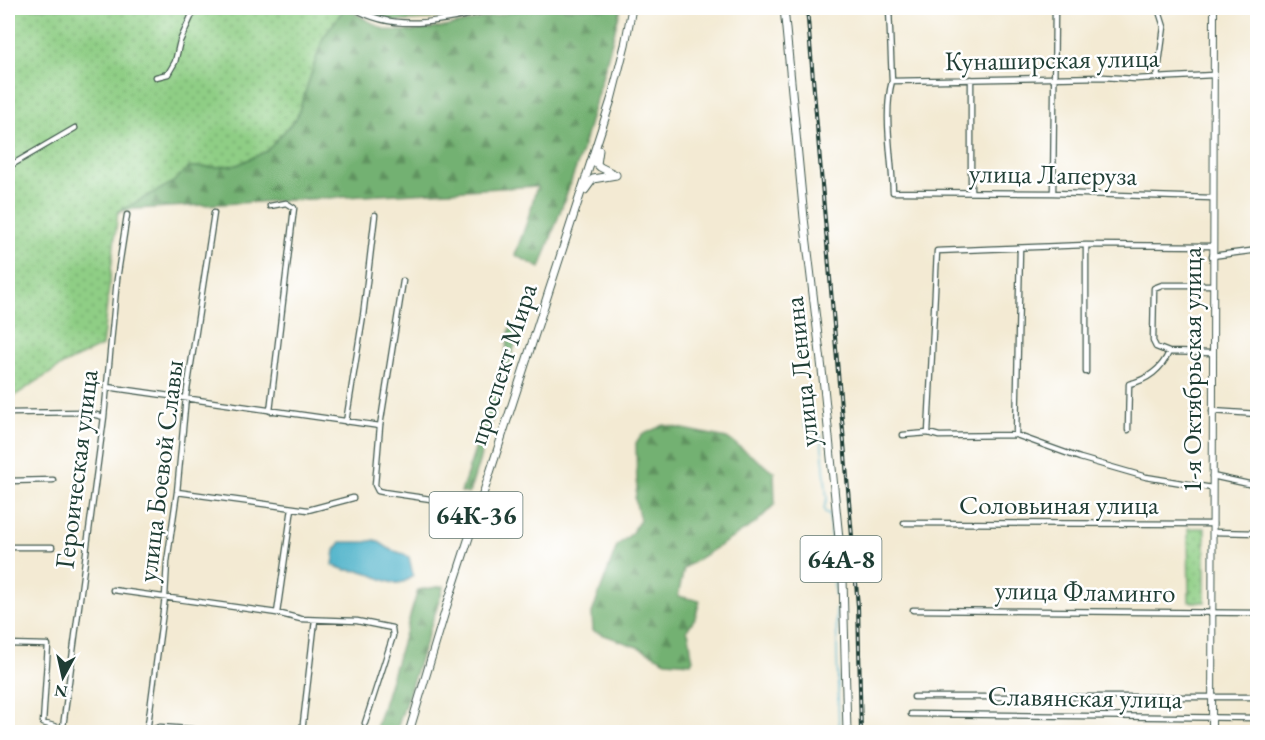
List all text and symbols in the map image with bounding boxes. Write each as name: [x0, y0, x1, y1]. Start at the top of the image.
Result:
street label: Кунаширская улица: [944, 40, 1160, 78]
street label: улица Лаперуза: [969, 155, 1138, 193]
street label: 1-я Октябрьская улица: [1174, 247, 1209, 493]
street label: проспект Мира: [459, 279, 545, 449]
street label: улица Ленина: [776, 295, 826, 449]
street label: улица Боевой Славы: [129, 358, 191, 584]
street label: Героическая улица: [46, 367, 106, 571]
street label: Соловьиная улица: [959, 487, 1159, 522]
road number: 64К-36: [430, 492, 522, 538]
road number: 64А-8: [800, 536, 882, 582]
street label: улица Фламинго: [994, 572, 1176, 610]
north arrow: [33, 647, 93, 707]
street label: Славянская улица: [987, 678, 1183, 716]
text: N: [53, 680, 69, 703]

